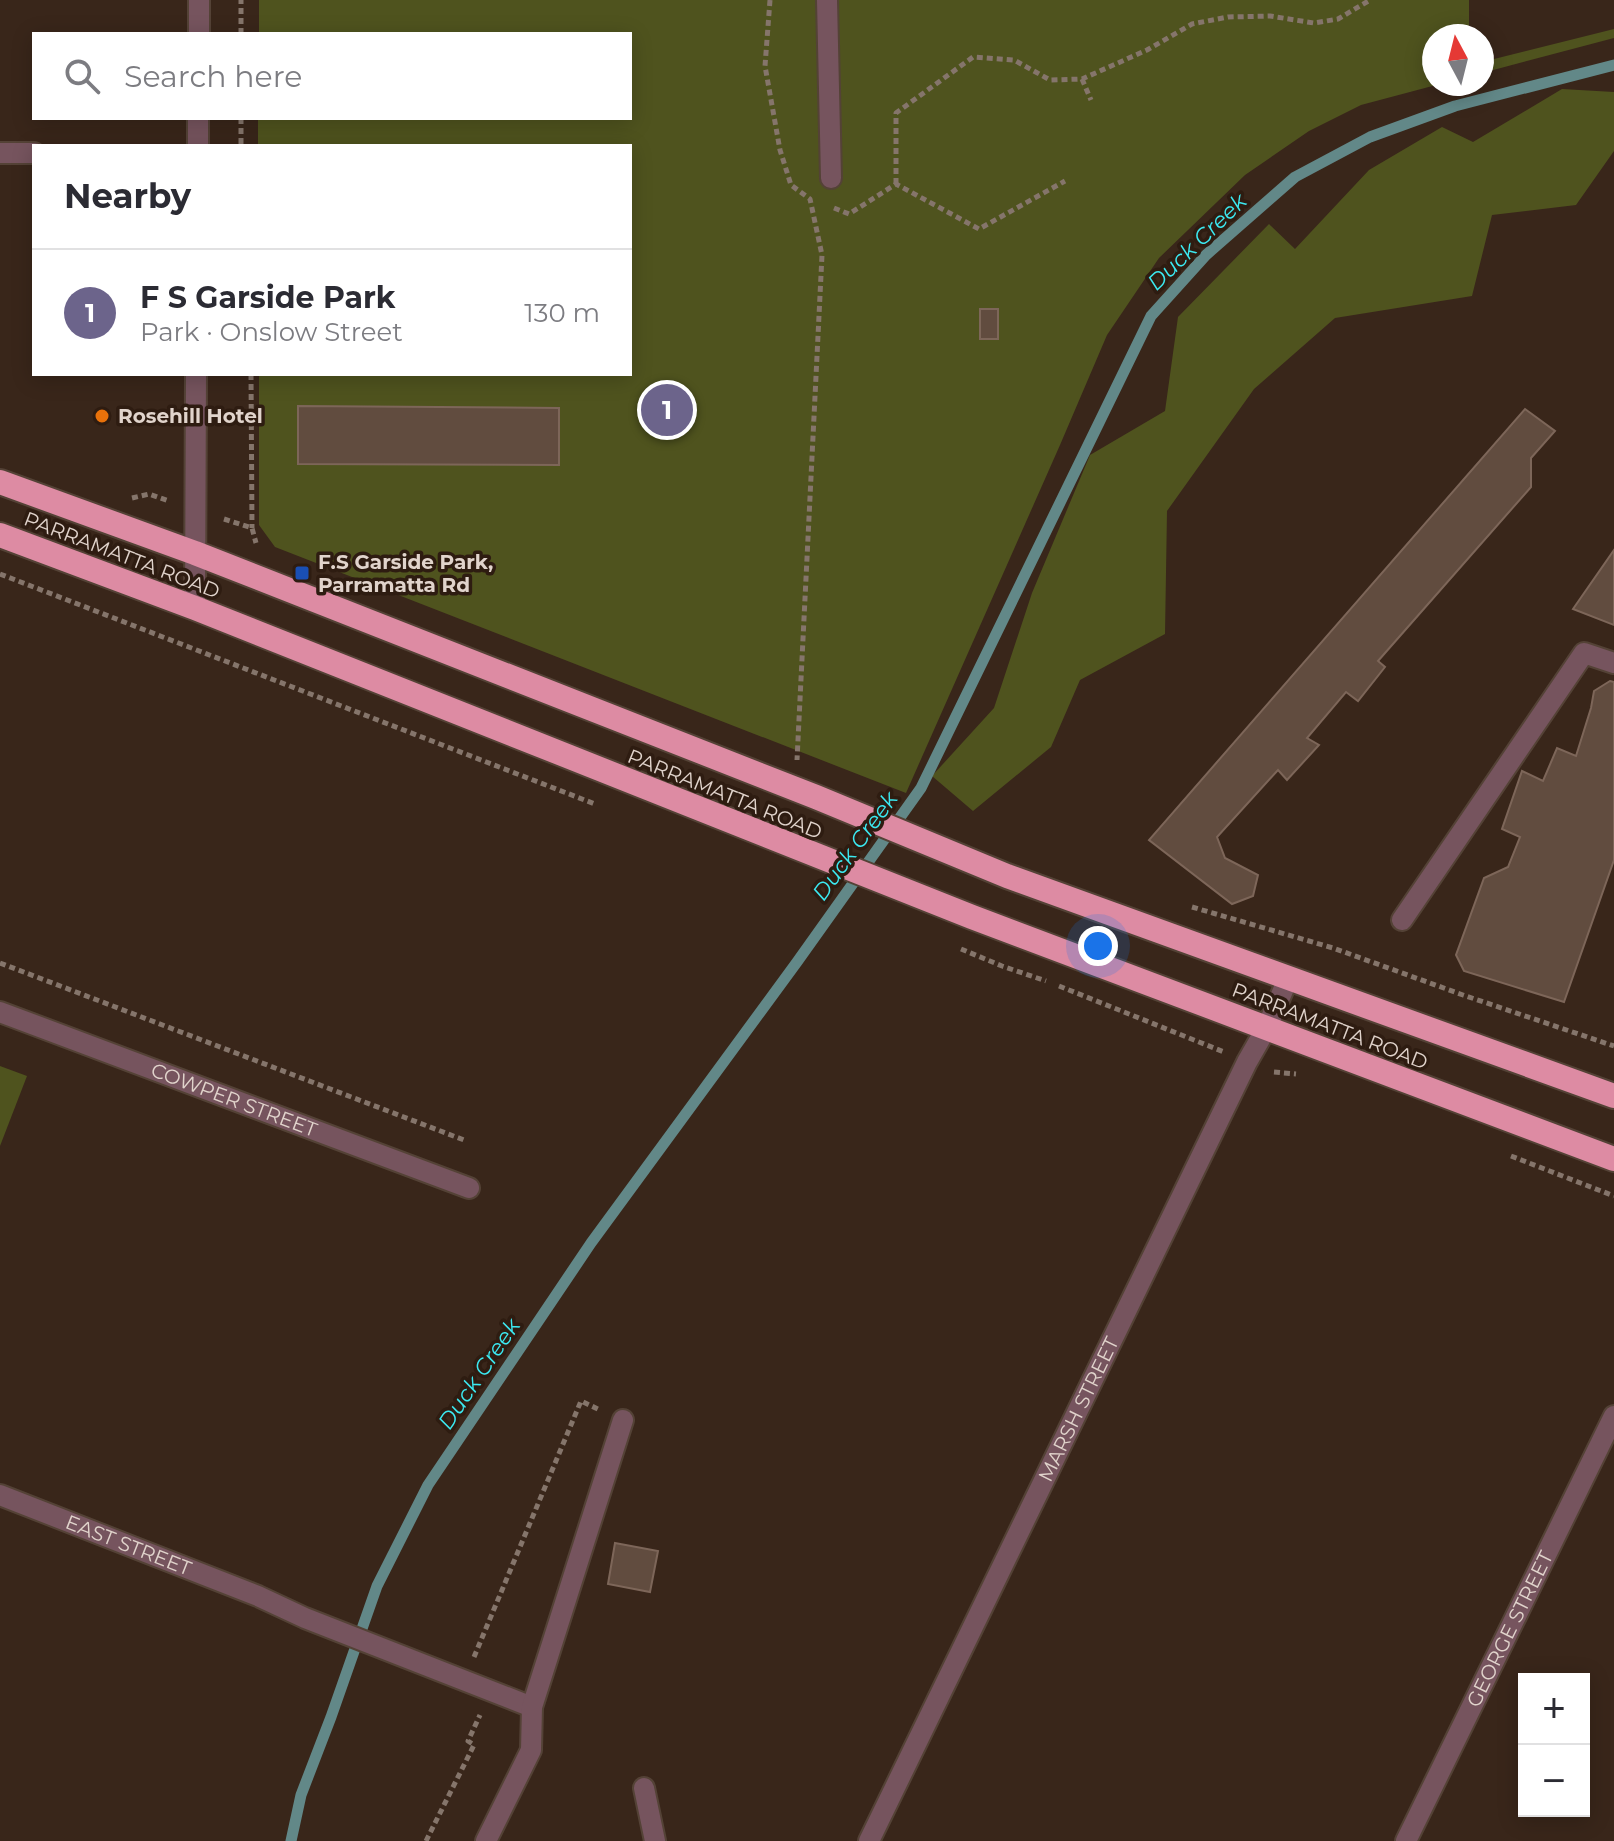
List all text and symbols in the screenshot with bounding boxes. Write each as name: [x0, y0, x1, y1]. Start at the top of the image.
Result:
north arrow: [1422, 24, 1494, 96]
search box: [32, 32, 632, 120]
icon: search: [60, 54, 104, 98]
text: Search here: [124, 58, 302, 95]
text: Nearby: [64, 175, 191, 217]
water label: Duck Creek: [1142, 187, 1253, 296]
text: F S Garside Park: [140, 279, 396, 316]
text: 1: [85, 297, 95, 329]
text: 130 m: [524, 297, 600, 329]
text: Park · Onslow Street: [140, 316, 403, 348]
pin: 1: [641, 380, 693, 440]
place label: Rosehill Hotel: [118, 404, 263, 428]
marker: Rosehill Hotel: [93, 407, 111, 425]
street label: PARRAMATTA ROAD: [21, 507, 223, 603]
place label: F.S Garside Park, Parramatta Rd: [318, 550, 493, 597]
marker: F.S Garside Park, Parramatta Rd: [293, 564, 311, 582]
street label: PARRAMATTA ROAD: [624, 744, 826, 844]
water label: Duck Creek: [806, 786, 904, 906]
your location: [1078, 926, 1118, 966]
street label: PARRAMATTA ROAD: [1229, 978, 1431, 1074]
street label: COWPER STREET: [148, 1058, 321, 1142]
water label: Duck Creek: [432, 1313, 527, 1435]
street label: MARSH STREET: [1033, 1332, 1124, 1486]
street label: EAST STREET: [62, 1510, 195, 1581]
street label: GEORGE STREET: [1461, 1547, 1558, 1711]
map controls: [1518, 1673, 1590, 1817]
button: +: [1518, 1673, 1590, 1745]
button: −: [1518, 1745, 1590, 1817]

